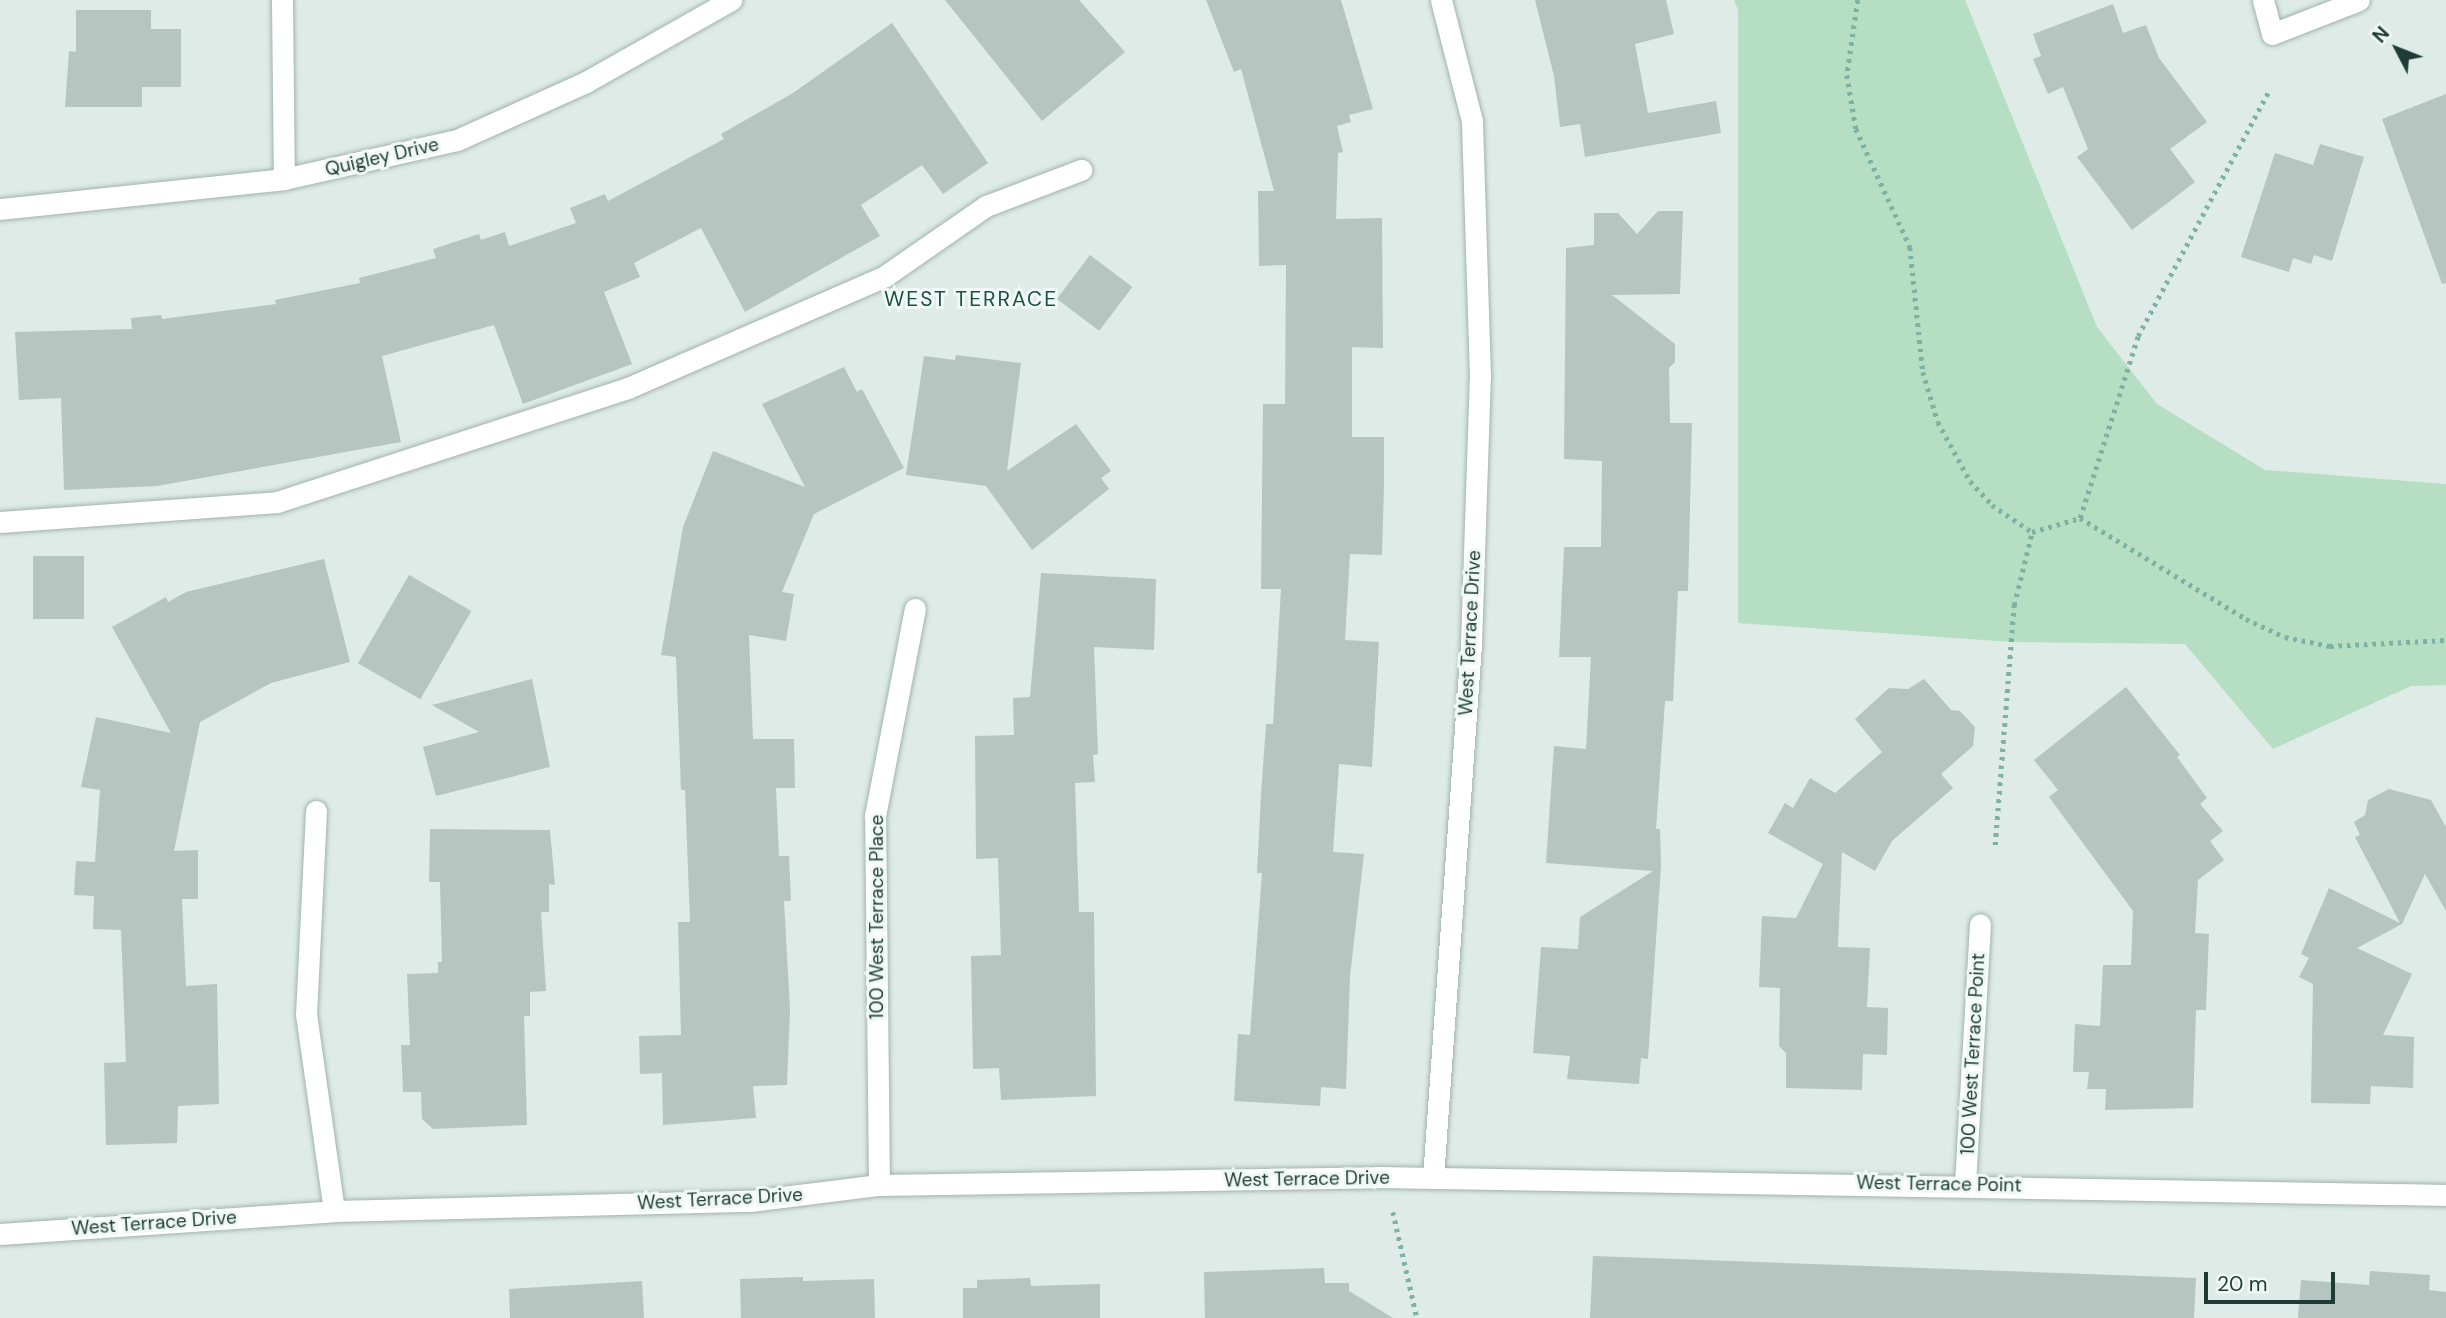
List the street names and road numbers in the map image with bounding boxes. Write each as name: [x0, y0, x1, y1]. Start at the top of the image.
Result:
street label: Quigley Drive: [323, 133, 441, 181]
street label: West Terrace Drive: [1454, 550, 1486, 716]
street label: 100 West Terrace Place: [866, 815, 888, 1019]
street label: 100 West Terrace Point: [1956, 952, 1990, 1156]
street label: West Terrace Drive: [1224, 1166, 1390, 1192]
street label: West Terrace Point: [1856, 1171, 2022, 1197]
street label: West Terrace Drive: [637, 1183, 803, 1215]
street label: West Terrace Drive: [71, 1206, 237, 1240]

